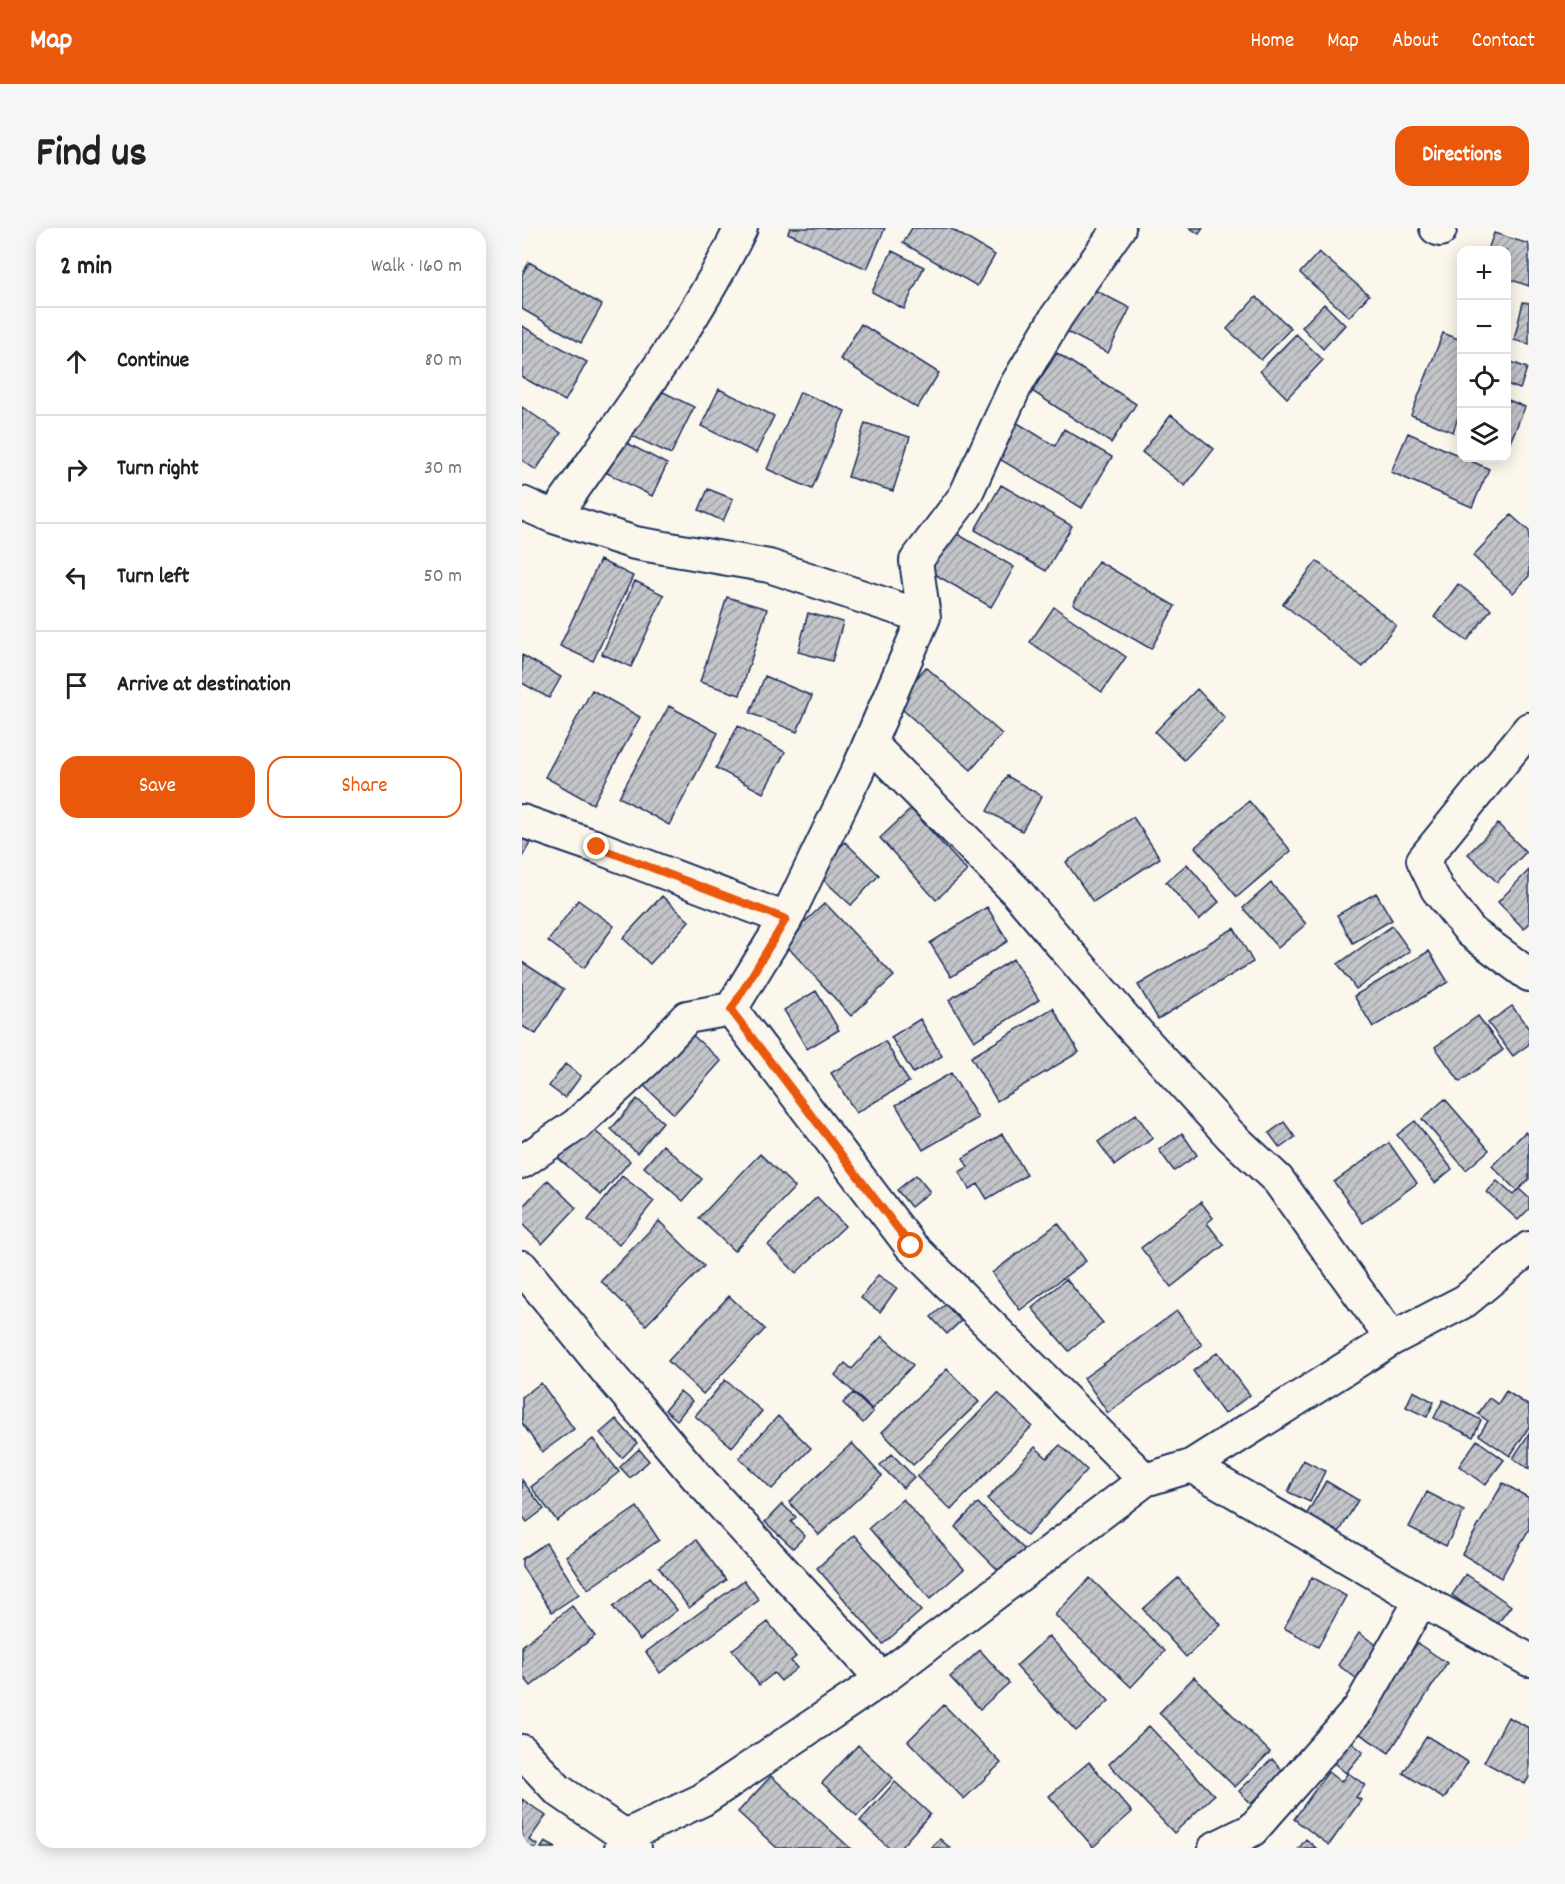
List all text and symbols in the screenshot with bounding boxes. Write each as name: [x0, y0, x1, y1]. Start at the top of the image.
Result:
text: Map: [30, 22, 72, 62]
text: Home: [1250, 27, 1294, 57]
text: Map: [1327, 27, 1359, 57]
text: About: [1392, 27, 1439, 57]
text: Contact: [1472, 27, 1535, 57]
text: Find us: [36, 126, 147, 186]
button: Directions: [1395, 126, 1529, 186]
map controls: [1457, 246, 1511, 462]
button: +: [1457, 246, 1511, 300]
text: 2 min: [60, 249, 112, 286]
text: Walk · 160 m: [371, 253, 462, 281]
button: −: [1457, 300, 1511, 354]
icon: ahead: [60, 345, 93, 378]
text: Continue: [117, 346, 189, 377]
text: 80 m: [425, 347, 462, 375]
button: locate: [1457, 354, 1511, 408]
button: layers: [1457, 408, 1511, 462]
icon: right: [60, 453, 93, 486]
text: Turn right: [117, 454, 199, 485]
text: 30 m: [424, 455, 462, 483]
icon: left: [60, 561, 93, 594]
text: Turn left: [117, 562, 189, 593]
text: 50 m: [424, 563, 462, 591]
icon: arrive: [60, 669, 93, 702]
text: Arrive at destination: [117, 670, 291, 701]
button: Save: [60, 756, 255, 818]
button: Share: [267, 756, 462, 818]
route end: [583, 833, 609, 859]
route start: [897, 1232, 923, 1258]

